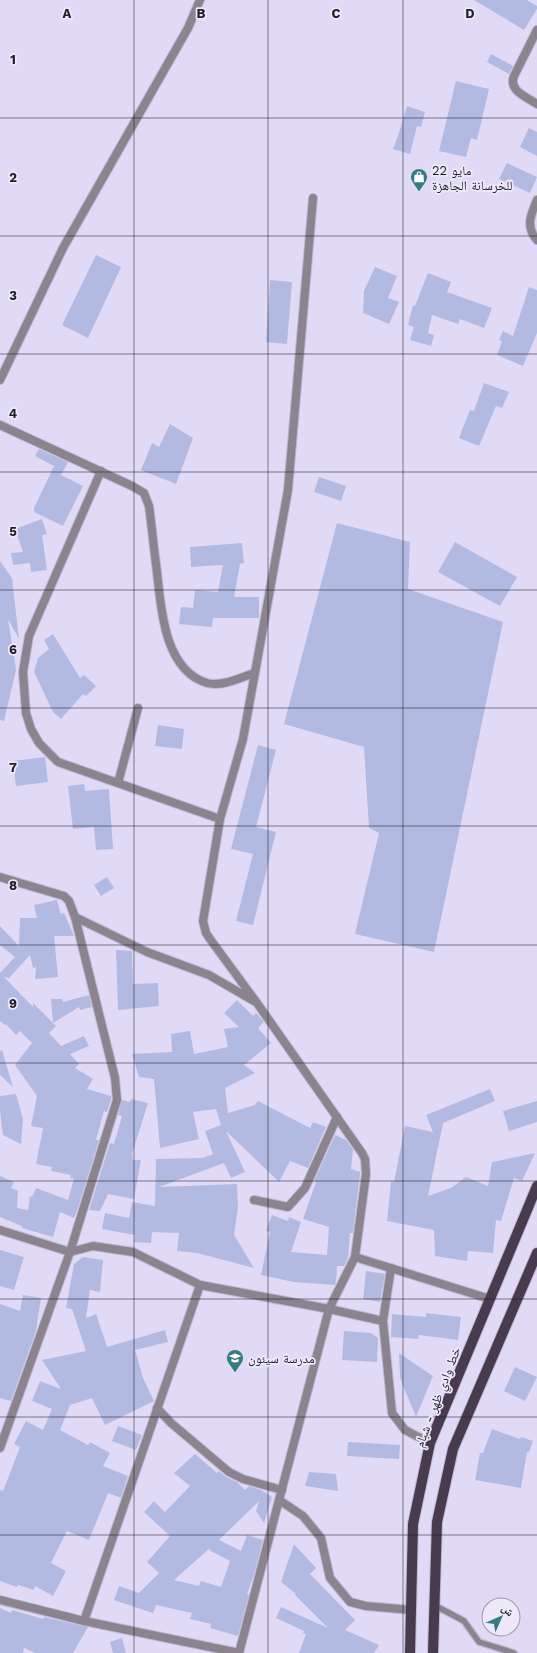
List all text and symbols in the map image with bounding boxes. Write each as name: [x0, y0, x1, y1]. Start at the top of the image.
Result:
text: A: [63, 6, 72, 21]
text: B: [197, 6, 206, 21]
text: C: [332, 6, 341, 21]
text: D: [465, 6, 475, 21]
text: 1: [10, 52, 16, 67]
place label: 22 مايو للخرسانة الجاهزة: [432, 163, 513, 194]
shop icon: 22 مايو للخرسانة الجاهزة: [409, 167, 429, 192]
text: 2: [9, 170, 17, 185]
text: 3: [9, 288, 17, 303]
text: 4: [9, 406, 18, 421]
text: 5: [9, 524, 17, 539]
text: 6: [9, 642, 17, 657]
text: 7: [9, 760, 17, 775]
text: 8: [9, 878, 17, 893]
text: 9: [9, 996, 17, 1011]
street label: خط وادي ظهر - شبام: [411, 1345, 467, 1451]
school or university icon: مدرسة سيئون: [225, 1348, 245, 1373]
place label: مدرسة سيئون: [248, 1351, 315, 1367]
north arrow: [481, 1597, 521, 1637]
text: ش: [498, 1602, 517, 1620]

